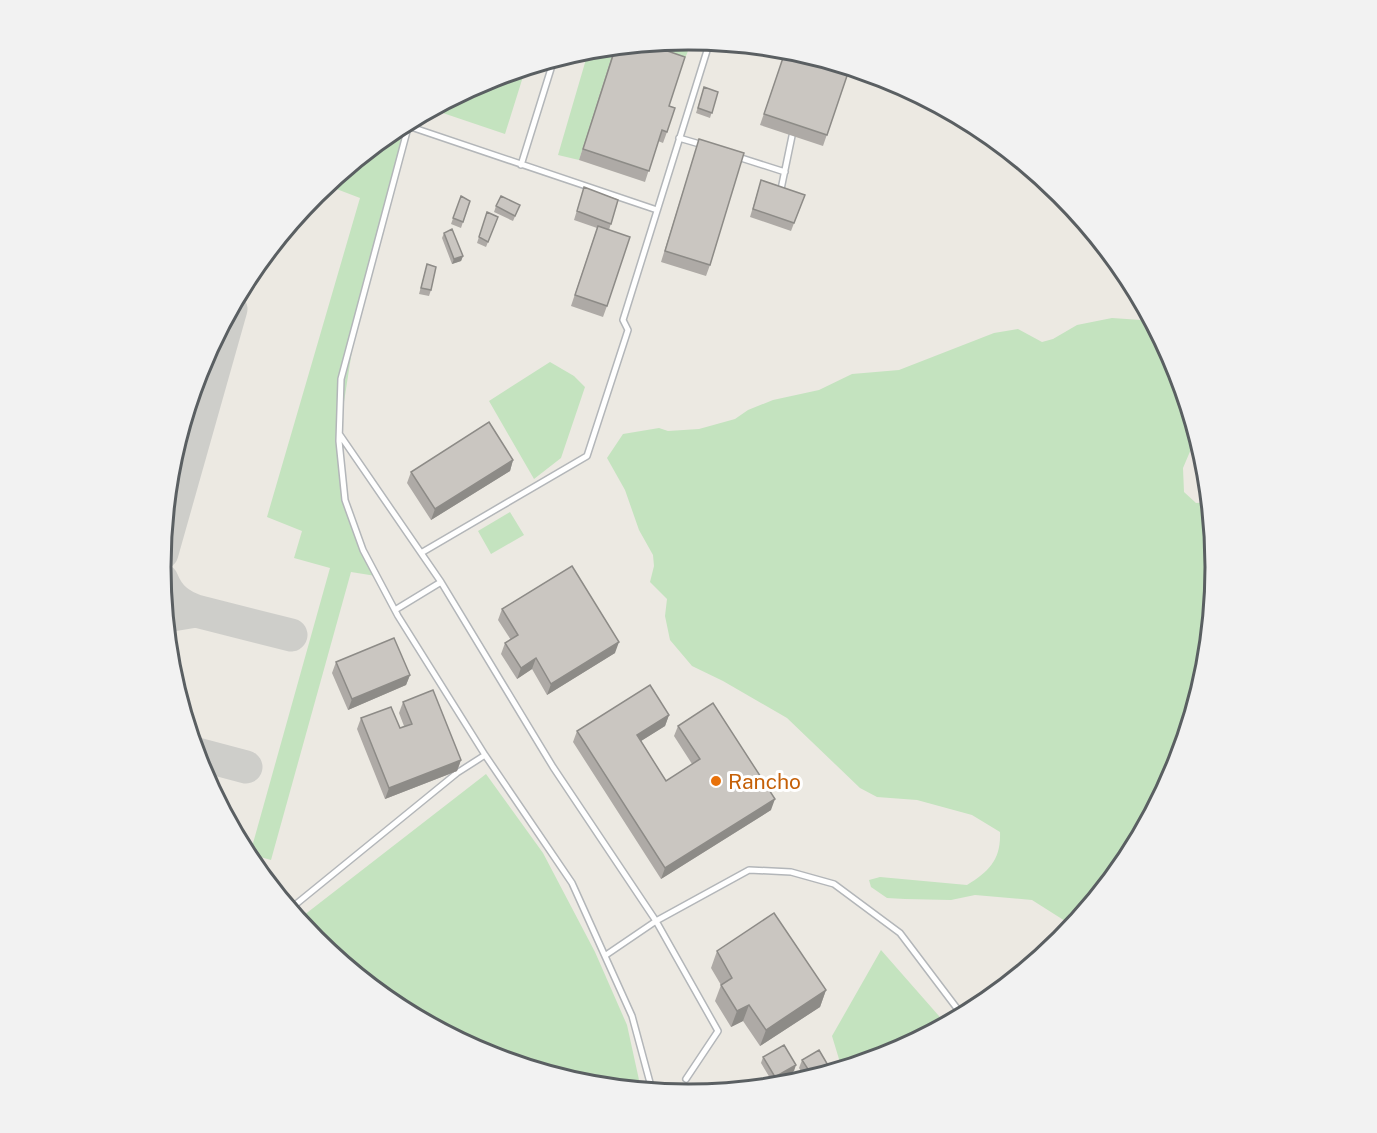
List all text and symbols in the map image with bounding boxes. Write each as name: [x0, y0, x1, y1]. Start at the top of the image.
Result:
place label: Rancho: [728, 769, 801, 794]
marker: Rancho: [709, 774, 723, 788]

